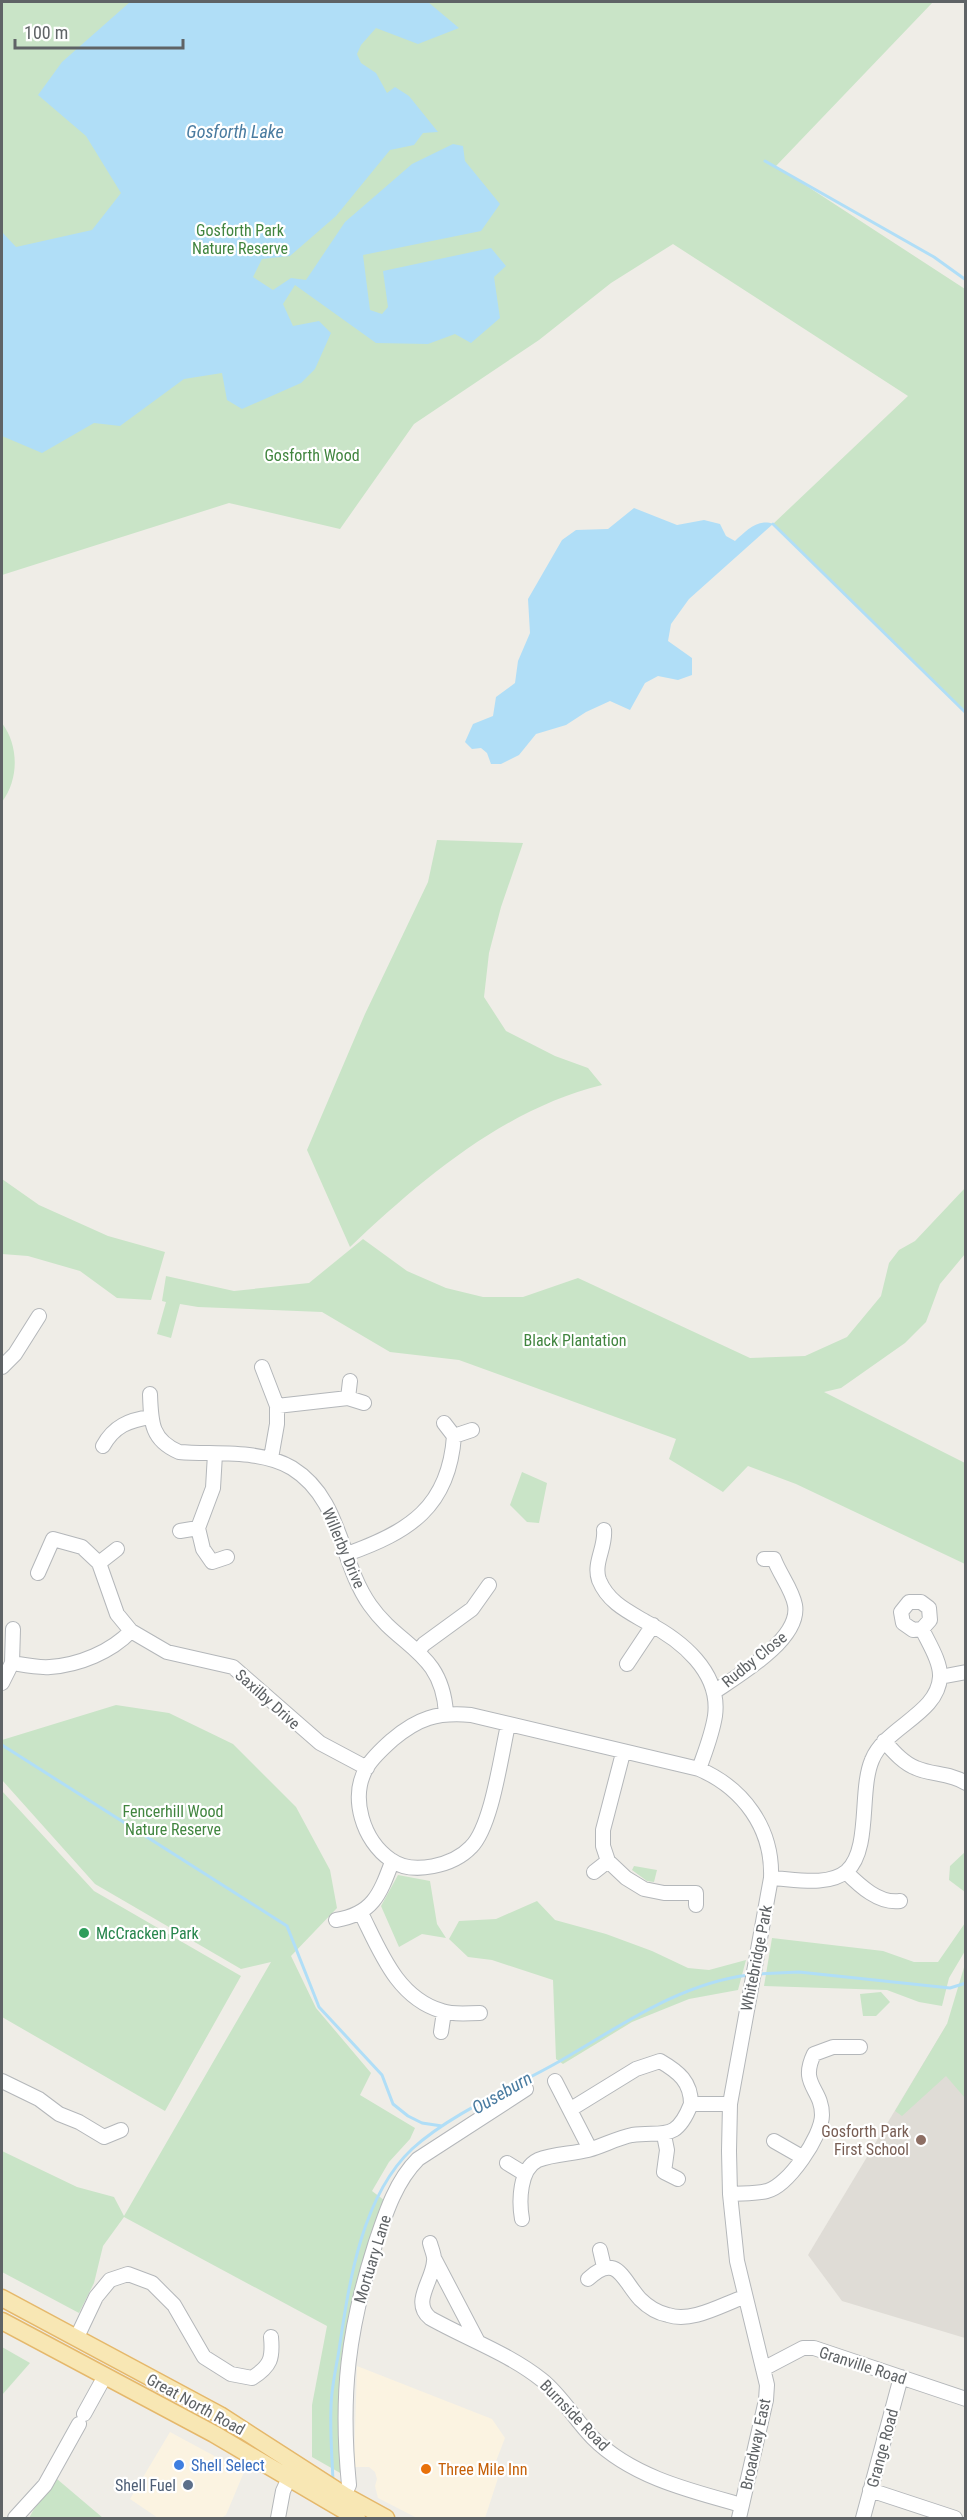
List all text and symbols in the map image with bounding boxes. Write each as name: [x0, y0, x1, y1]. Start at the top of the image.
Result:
scale bar: [15, 12, 183, 50]
text: 100 m: [24, 22, 68, 43]
water label: Gosforth Lake: [186, 121, 284, 142]
park label: Gosforth Park Nature Reserve: [192, 221, 288, 258]
park label: Gosforth Wood: [264, 446, 360, 465]
park label: Black Plantation: [524, 1331, 626, 1350]
street label: Willerby Drive: [318, 1505, 369, 1591]
street label: Rudby Close: [718, 1628, 791, 1691]
street label: Saxilby Drive: [231, 1665, 304, 1733]
park label: Fencerhill Wood Nature Reserve: [123, 1802, 223, 1839]
street label: Whitebridge Park: [737, 1903, 776, 2013]
place label: McCracken Park: [96, 1924, 199, 1943]
marker: McCracken Park: [77, 1926, 91, 1940]
water label: Ouseburn: [468, 2067, 536, 2118]
place label: Gosforth Park First School: [821, 2122, 910, 2159]
marker: Gosforth Park First School: [914, 2133, 928, 2147]
street label: Mortuary Lane: [350, 2213, 395, 2306]
street label: Granville Road: [817, 2342, 909, 2389]
street label: Great North Road: [143, 2370, 248, 2439]
street label: Burnside Road: [536, 2376, 613, 2455]
street label: Broadway East: [737, 2396, 775, 2492]
street label: Grange Road: [863, 2407, 902, 2490]
place label: Shell Select: [191, 2456, 265, 2475]
marker: Shell Select: [172, 2458, 186, 2472]
place label: Three Mile Inn: [438, 2460, 528, 2479]
marker: Three Mile Inn: [419, 2462, 433, 2476]
place label: Shell Fuel: [115, 2476, 176, 2495]
marker: Shell Fuel: [181, 2478, 195, 2492]

